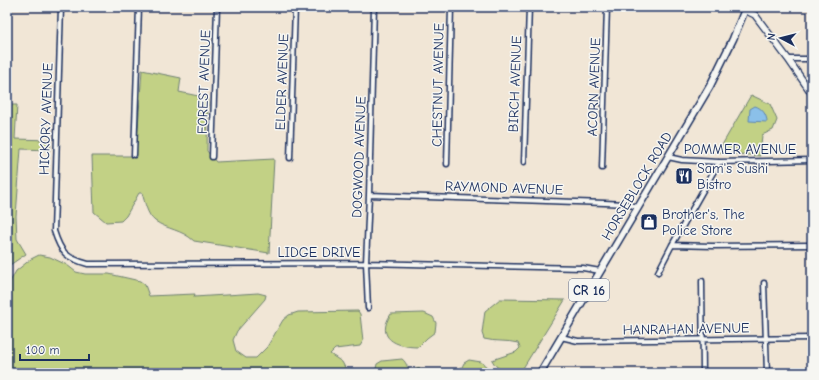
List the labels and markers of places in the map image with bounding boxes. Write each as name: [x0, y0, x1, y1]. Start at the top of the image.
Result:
place label: Sam's Sushi Bistro: [697, 160, 768, 193]
restaurant icon: Sam's Sushi Bistro: [674, 166, 694, 186]
place label: Brother's, The Police Store: [662, 206, 745, 239]
shop icon: Brother's, The Police Store: [639, 212, 659, 232]

